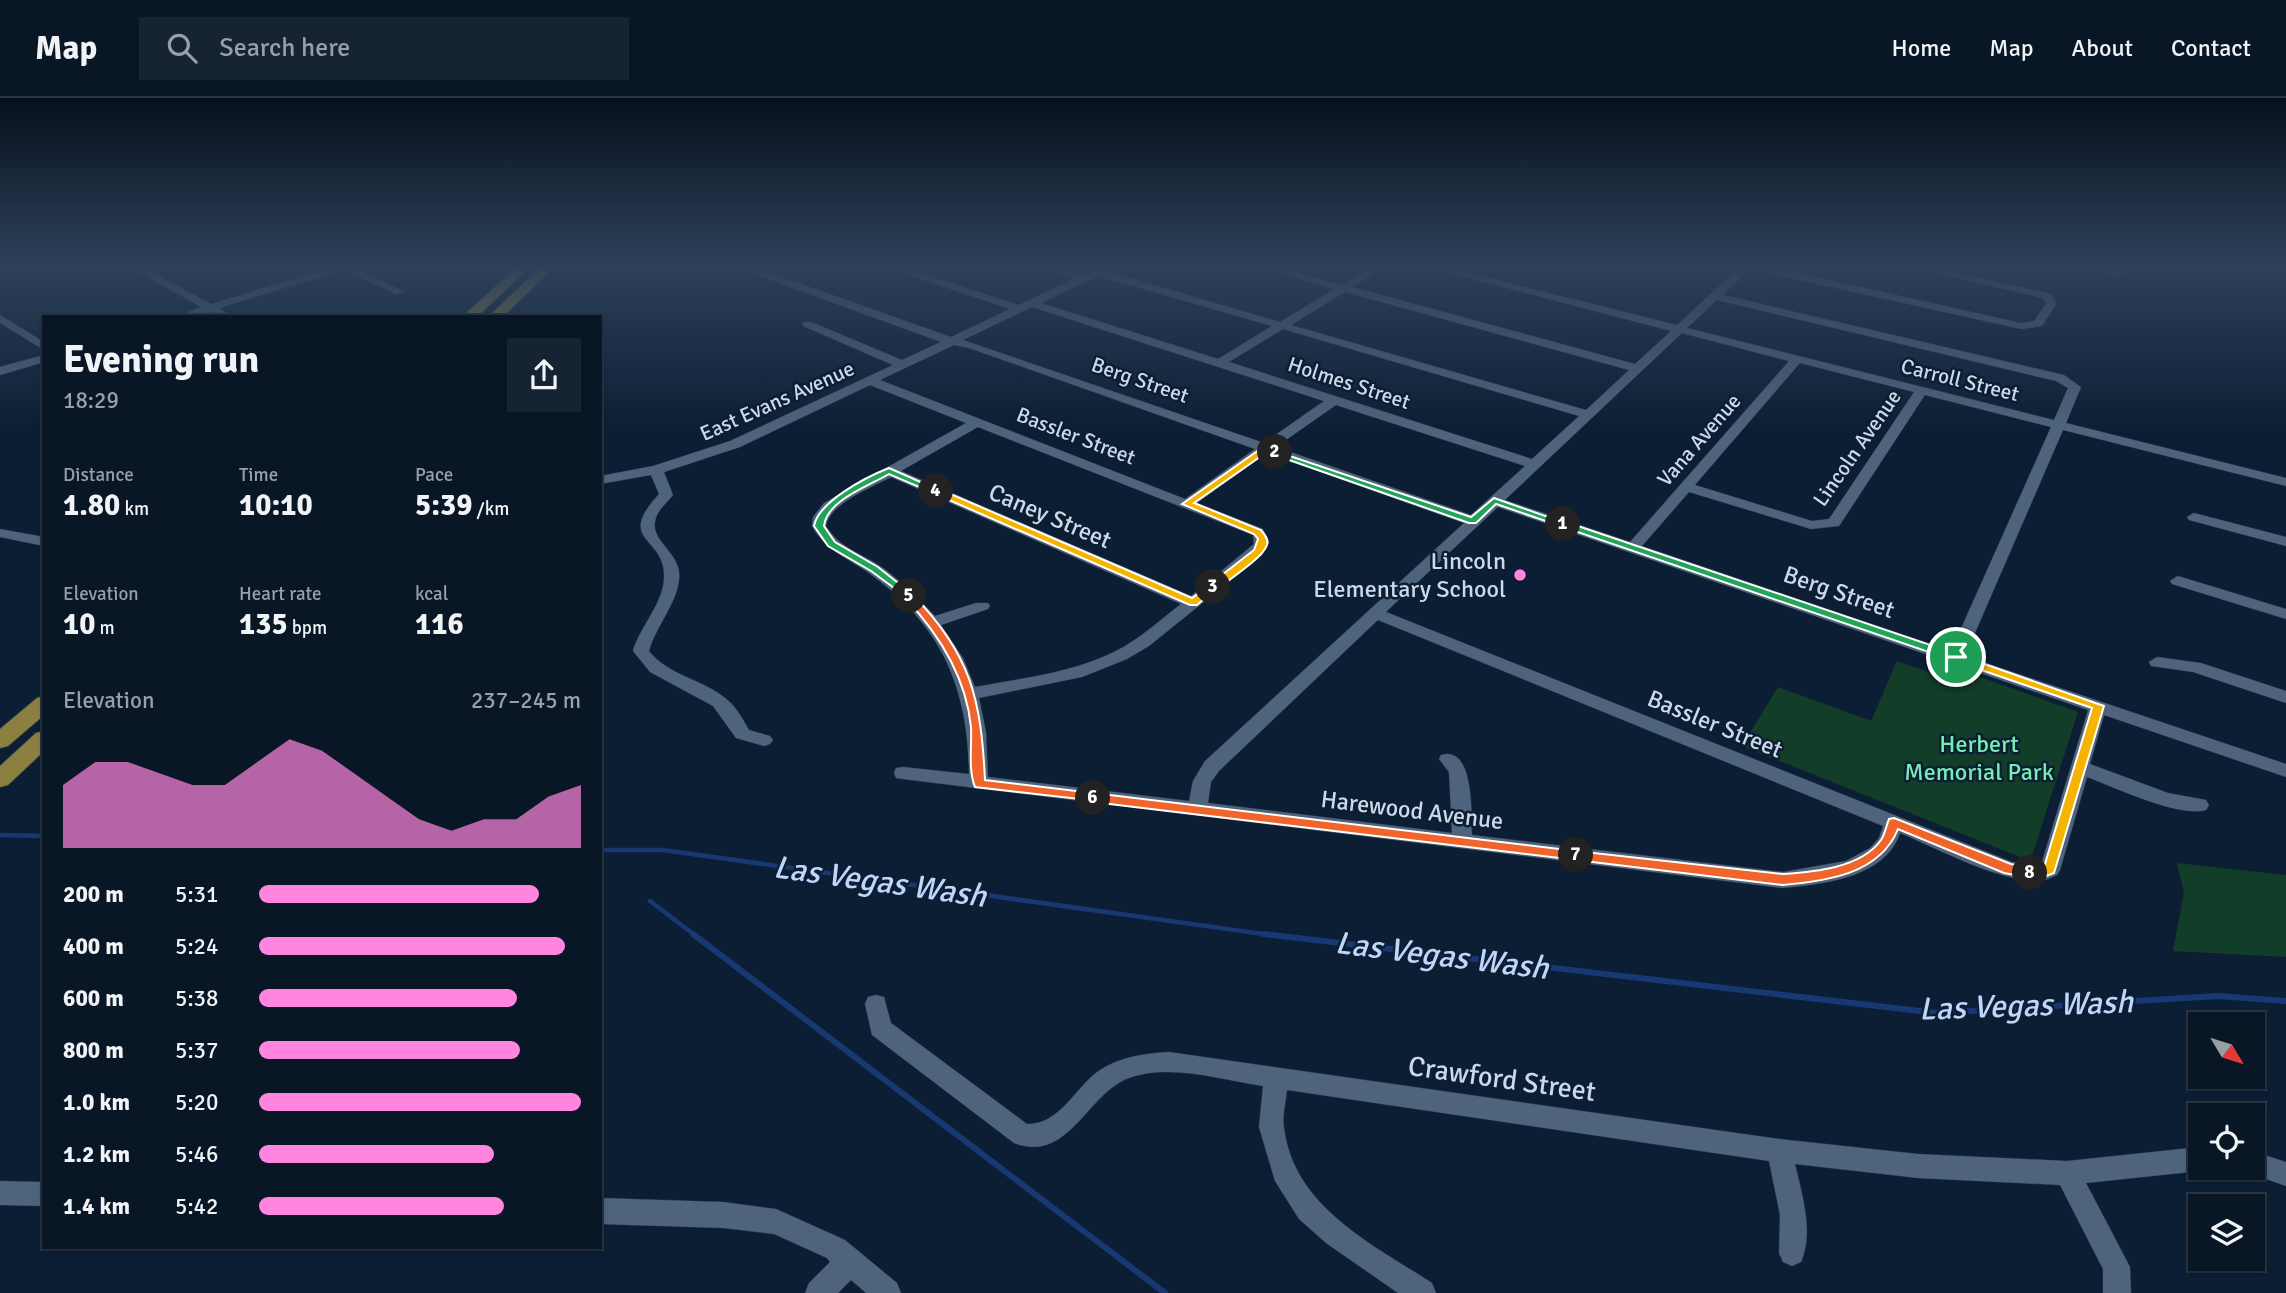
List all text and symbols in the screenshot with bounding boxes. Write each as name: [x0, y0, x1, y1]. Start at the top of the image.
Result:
search box: [139, 17, 629, 80]
text: Map: [35, 28, 97, 69]
icon: search: [163, 29, 201, 67]
text: Search here: [219, 32, 350, 64]
text: Home: [1891, 33, 1951, 63]
text: Map: [1989, 33, 2034, 63]
text: About: [2072, 33, 2133, 63]
text: Contact: [2171, 33, 2251, 63]
text: Evening run: [63, 336, 259, 383]
button: share: [507, 338, 581, 412]
street label: Berg Street: [1088, 351, 1192, 409]
street label: Holmes Street: [1285, 351, 1413, 415]
street label: Carroll Street: [1898, 353, 2022, 407]
street label: East Evans Avenue: [696, 355, 858, 447]
street label: Lincoln Avenue: [1807, 385, 1907, 511]
text: 18:29: [63, 386, 119, 415]
street label: Vana Avenue: [1652, 388, 1746, 492]
street label: Bassler Street: [1013, 401, 1139, 471]
pin: 2: [1258, 434, 1292, 470]
text: 2: [1269, 439, 1280, 463]
text: Distance: [63, 463, 134, 487]
text: Time: [239, 463, 278, 487]
text: Pace: [415, 463, 453, 487]
pin: 4: [918, 474, 954, 508]
street label: Caney Street: [984, 477, 1116, 555]
text: 4: [930, 478, 941, 502]
text: 1.80: [63, 487, 120, 524]
text: 10:10: [239, 487, 313, 524]
text: 5:39: [415, 487, 472, 524]
text: km: [120, 497, 149, 521]
text: /km: [472, 497, 509, 521]
pin: 1: [1546, 506, 1580, 542]
text: 1: [1557, 511, 1568, 535]
place label: Lincoln Elementary School: [1313, 546, 1506, 604]
street label: Berg Street: [1779, 559, 1899, 625]
marker: Lincoln Elementary School: [1512, 567, 1528, 583]
pin: 3: [1196, 570, 1230, 604]
text: 3: [1207, 574, 1218, 598]
pin: 5: [892, 578, 926, 614]
text: Elevation: [63, 582, 139, 606]
text: Heart rate: [239, 582, 321, 606]
text: kcal: [415, 582, 448, 606]
text: 5: [903, 583, 914, 607]
text: 10: [63, 606, 95, 643]
text: 135: [239, 606, 288, 643]
text: 116: [415, 606, 464, 643]
text: m: [95, 616, 115, 640]
text: bpm: [288, 616, 327, 640]
pin: [1926, 627, 1986, 687]
icon: arrive: [1937, 638, 1975, 676]
street label: Bassler Street: [1643, 683, 1787, 765]
text: Elevation: [63, 686, 155, 715]
text: 237–245 m: [471, 686, 581, 715]
park label: Herbert Memorial Park: [1904, 729, 2054, 787]
pin: 6: [1076, 780, 1110, 816]
street label: Harewood Avenue: [1319, 784, 1505, 836]
text: 6: [1087, 785, 1098, 809]
pin: 7: [1558, 838, 1594, 872]
text: 7: [1570, 842, 1581, 866]
water label: Las Vegas Wash: [771, 847, 990, 916]
pin: 8: [2012, 856, 2048, 890]
text: 8: [2024, 860, 2035, 884]
text: 200 m: [63, 880, 124, 909]
text: 5:31: [175, 880, 218, 909]
water label: Las Vegas Wash: [1333, 923, 1552, 988]
text: 400 m: [63, 932, 124, 961]
text: 5:24: [175, 932, 218, 961]
water label: Las Vegas Wash: [1918, 982, 2135, 1029]
text: 600 m: [63, 984, 124, 1013]
text: 5:38: [175, 984, 218, 1013]
north arrow: [2188, 1012, 2264, 1088]
map controls: [2188, 1012, 2265, 1271]
text: 800 m: [63, 1036, 124, 1065]
text: 5:37: [175, 1036, 218, 1065]
street label: Crawford Street: [1406, 1049, 1598, 1109]
text: 1.0 km: [63, 1088, 130, 1117]
text: 5:20: [175, 1088, 218, 1117]
button: locate: [2188, 1103, 2265, 1180]
text: 1.2 km: [63, 1140, 130, 1169]
text: 5:46: [175, 1140, 218, 1169]
text: 1.4 km: [63, 1192, 130, 1221]
text: 5:42: [175, 1192, 218, 1221]
button: layers: [2188, 1194, 2265, 1271]

